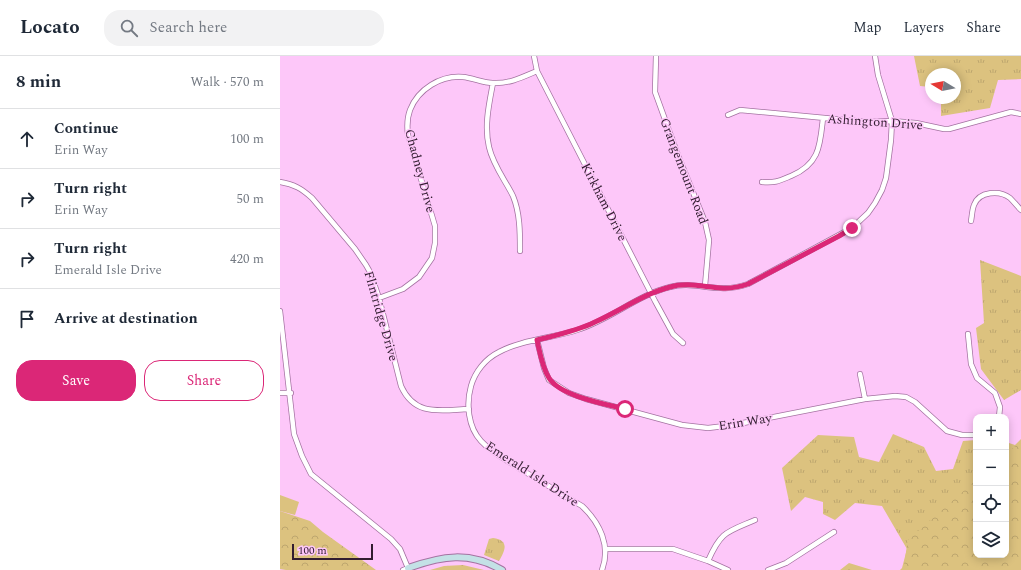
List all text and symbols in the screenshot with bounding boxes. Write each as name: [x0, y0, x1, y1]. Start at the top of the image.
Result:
search box: [104, 10, 384, 46]
text: Locato: [20, 13, 80, 42]
text: Search here: [150, 16, 227, 39]
icon: search: [118, 17, 140, 39]
text: Map: [853, 17, 882, 38]
text: Layers: [904, 17, 944, 38]
text: Share: [966, 17, 1001, 38]
north arrow: [925, 68, 961, 104]
text: 8 min: [16, 69, 61, 95]
text: Walk · 570 m: [190, 72, 264, 92]
street label: Ashington Drive: [827, 109, 923, 135]
street label: Grangemount Road: [654, 115, 714, 227]
text: Continue: [54, 117, 119, 140]
street label: Chadney Drive: [399, 127, 441, 215]
icon: ahead: [16, 128, 38, 150]
text: 100 m: [230, 129, 264, 149]
text: Erin Way: [54, 140, 108, 160]
street label: Kirkham Drive: [576, 159, 632, 245]
text: Turn right: [54, 177, 127, 200]
icon: right: [16, 188, 38, 210]
text: 50 m: [237, 189, 264, 209]
text: Erin Way: [54, 200, 108, 220]
route end: [843, 219, 861, 237]
text: Turn right: [54, 237, 127, 260]
icon: right: [16, 248, 38, 270]
text: 420 m: [230, 249, 264, 269]
text: Emerald Isle Drive: [54, 260, 162, 280]
street label: Flintridge Drive: [359, 269, 403, 363]
text: Arrive at destination: [54, 307, 198, 330]
icon: arrive: [16, 308, 38, 330]
button: Save: [16, 360, 136, 401]
button: Share: [144, 360, 264, 401]
route start: [616, 400, 634, 418]
street label: Erin Way: [717, 408, 774, 436]
map controls: [973, 414, 1009, 558]
button: +: [973, 414, 1009, 450]
street label: Emerald Isle Drive: [481, 436, 583, 512]
button: −: [973, 450, 1009, 486]
button: locate: [973, 486, 1009, 522]
button: layers: [973, 522, 1009, 558]
scale bar: [292, 542, 373, 561]
text: 100 m: [298, 542, 327, 559]

